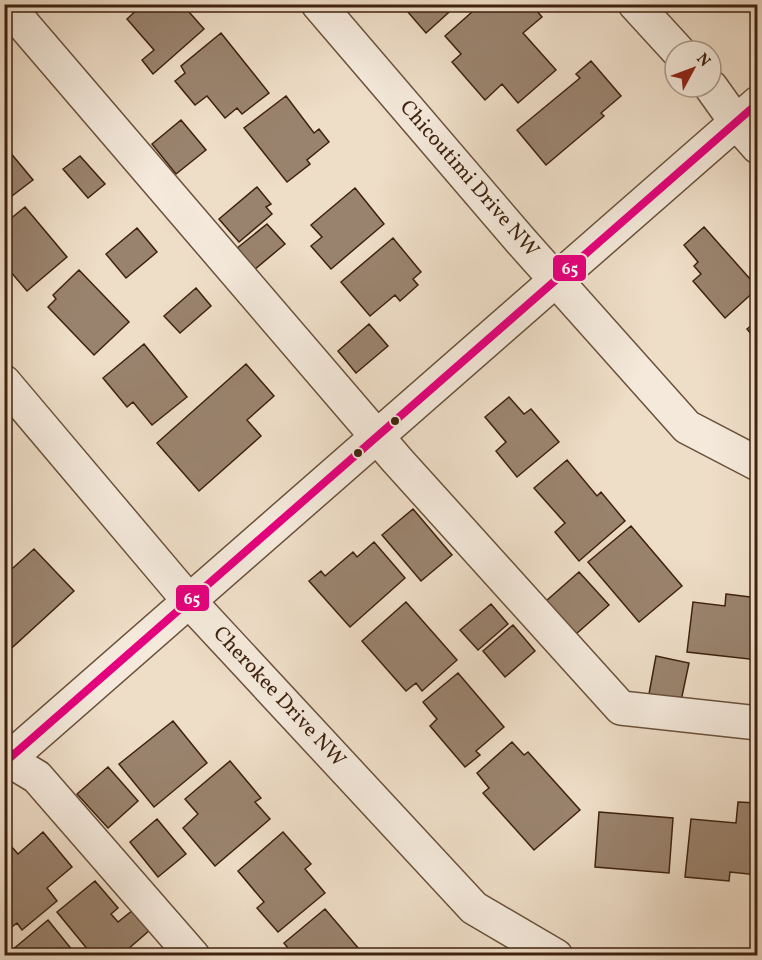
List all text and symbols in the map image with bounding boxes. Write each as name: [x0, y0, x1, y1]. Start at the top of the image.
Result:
north arrow: [663, 39, 723, 99]
text: N: [691, 49, 715, 72]
street label: Chicoutimi Drive NW: [392, 94, 546, 264]
line badge: 65: [552, 254, 587, 282]
text: 65: [562, 259, 579, 281]
unlabelled marker: [389, 415, 401, 427]
unlabelled marker: [352, 447, 364, 459]
line badge: 65: [175, 584, 210, 612]
text: 65: [184, 589, 201, 611]
street label: Cherokee Drive NW: [206, 620, 352, 774]

